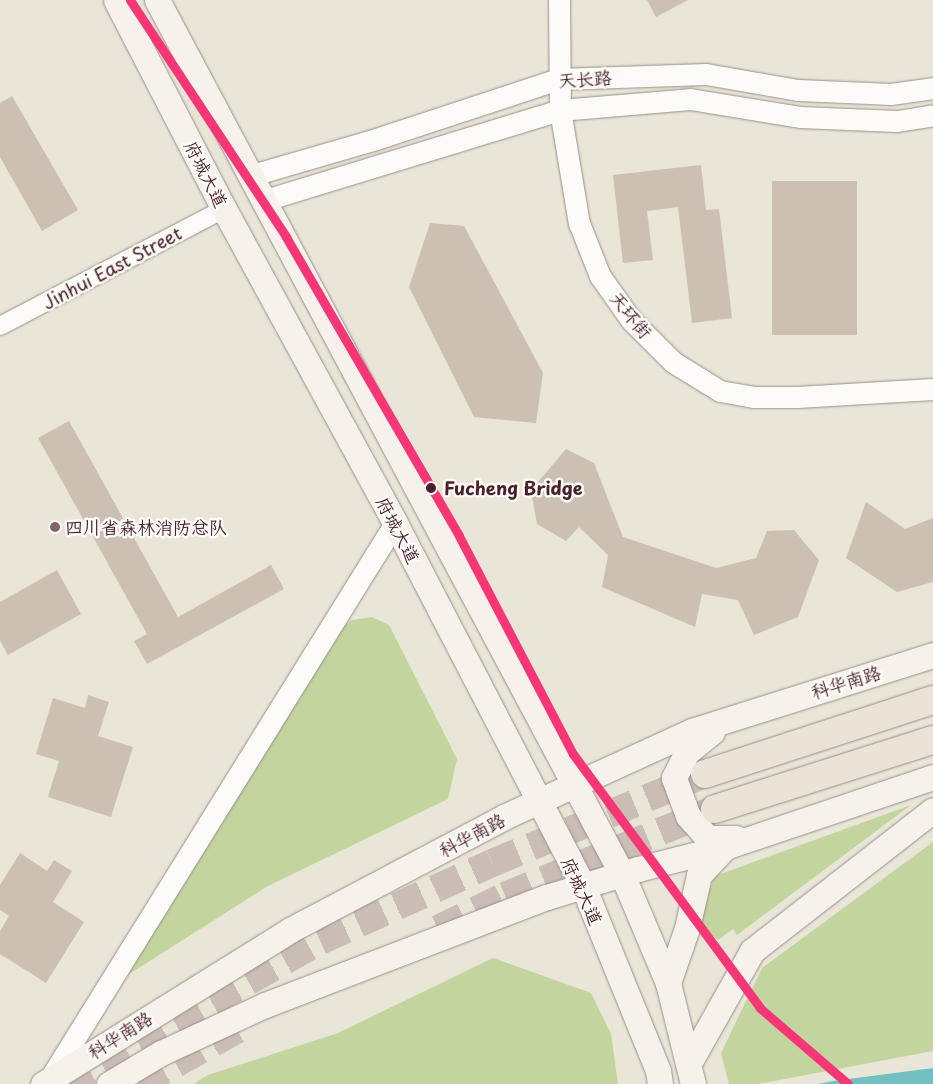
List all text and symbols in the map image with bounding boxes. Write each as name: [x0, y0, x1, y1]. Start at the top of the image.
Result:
street label: 天长路: [557, 66, 613, 92]
street label: 府城大道: [180, 137, 232, 211]
street label: Jinhui East Street: [38, 222, 186, 314]
street label: 天环街: [605, 287, 657, 343]
place label: Fucheng Bridge: [444, 477, 583, 499]
marker: Fucheng Bridge: [422, 479, 440, 497]
street label: 府城大道: [372, 493, 424, 567]
place label: 四川省森林消防总队: [65, 516, 227, 538]
marker: 四川省森林消防总队: [49, 521, 61, 533]
street label: 科华南路: [808, 661, 884, 703]
street label: 科华南路: [435, 809, 509, 861]
street label: 府城大道: [557, 854, 607, 928]
street label: 科华南路: [84, 1007, 156, 1063]

